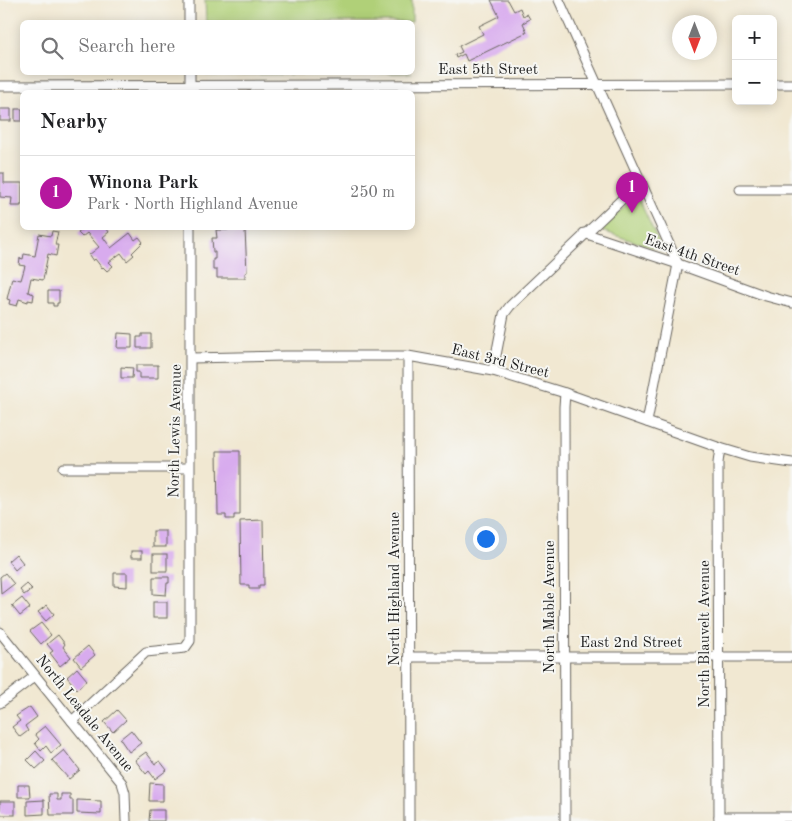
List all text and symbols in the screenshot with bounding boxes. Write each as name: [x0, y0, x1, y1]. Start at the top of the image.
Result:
north arrow: [672, 15, 717, 60]
map controls: [732, 15, 777, 105]
button: +: [732, 15, 777, 60]
search box: [20, 20, 415, 75]
icon: search: [38, 34, 66, 62]
text: Search here: [78, 38, 175, 57]
button: −: [732, 60, 777, 105]
street label: East 5th Street: [438, 63, 538, 78]
text: Nearby: [40, 112, 108, 133]
pin: 1: [616, 172, 648, 213]
text: Winona Park: [87, 174, 199, 193]
text: 1: [51, 185, 61, 201]
text: 250 m: [350, 185, 395, 201]
text: Park · North Highland Avenue: [87, 197, 298, 213]
street label: East 4th Street: [642, 233, 742, 279]
street label: East 3rd Street: [449, 343, 551, 381]
street label: North Lewis Avenue: [167, 364, 185, 498]
street label: North Highland Avenue: [388, 512, 403, 666]
your location: [473, 526, 499, 552]
street label: North Mable Avenue: [543, 540, 558, 674]
street label: North Blauvelt Avenue: [698, 560, 713, 708]
street label: East 2nd Street: [580, 636, 682, 651]
street label: North Leadale Avenue: [32, 653, 136, 775]

